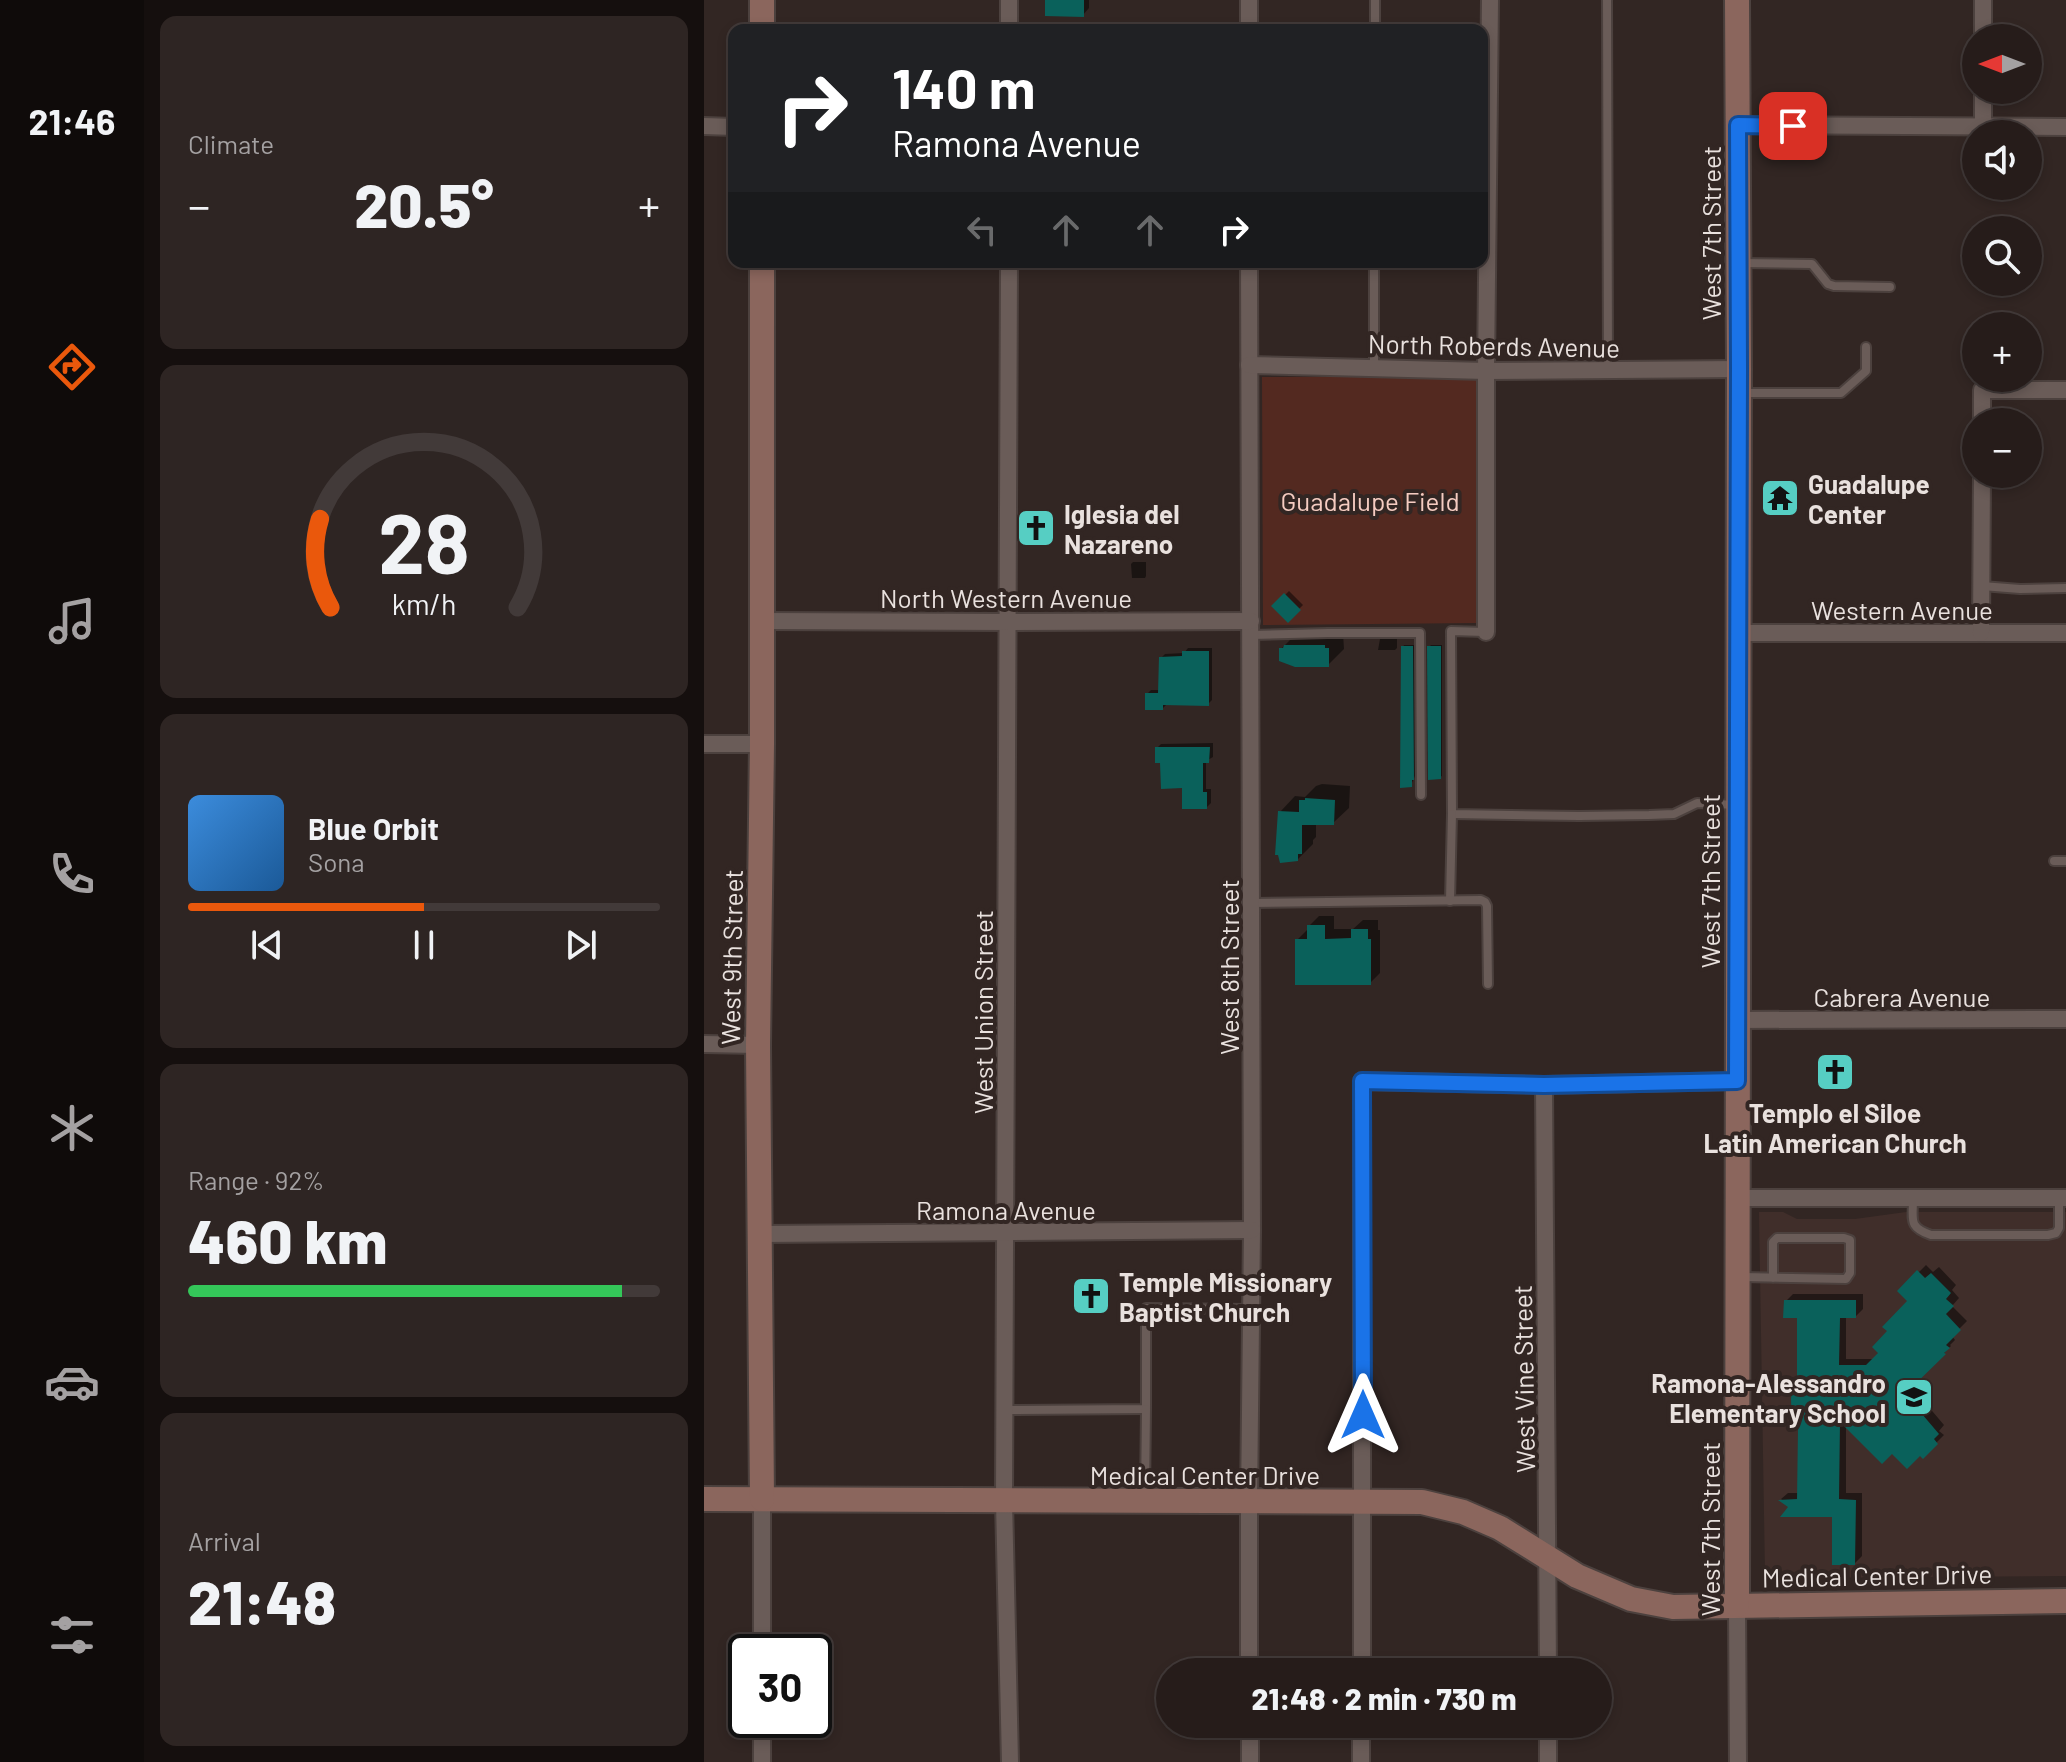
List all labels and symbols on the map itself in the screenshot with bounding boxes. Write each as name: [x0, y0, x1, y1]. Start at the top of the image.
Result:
north arrow: [1962, 24, 2042, 104]
pin: [1759, 92, 1827, 160]
street label: West 7th Street: [1695, 146, 1726, 320]
street label: North Roberds Avenue: [1368, 327, 1620, 363]
place label: Guadalupe Center: [1808, 468, 1930, 529]
temple icon: Guadalupe Center: [1759, 477, 1801, 519]
park label: Guadalupe Field: [1280, 485, 1460, 516]
place label: Iglesia del Nazareno: [1064, 498, 1180, 559]
church icon: Iglesia del Nazareno: [1015, 507, 1057, 549]
street label: North Western Avenue: [880, 582, 1132, 613]
street label: Western Avenue: [1811, 594, 1993, 625]
street label: West 7th Street: [1694, 794, 1725, 968]
street label: West 9th Street: [714, 869, 748, 1045]
street label: West 8th Street: [1213, 879, 1244, 1055]
street label: West Union Street: [967, 910, 998, 1114]
street label: Cabrera Avenue: [1814, 981, 1990, 1012]
church icon: Templo el Siloe Latin American Church: [1814, 1051, 1856, 1093]
place label: Templo el Siloe Latin American Church: [1703, 1097, 1967, 1158]
street label: Ramona Avenue: [916, 1194, 1096, 1225]
place label: Temple Missionary Baptist Church: [1119, 1266, 1332, 1327]
church icon: Temple Missionary Baptist Church: [1070, 1275, 1112, 1317]
street label: West Vine Street: [1506, 1285, 1540, 1473]
place label: Ramona-Alessandro Elementary School: [1651, 1367, 1886, 1428]
position arrow: [1321, 1373, 1405, 1457]
school or university icon: Ramona-Alessandro Elementary School: [1893, 1376, 1935, 1418]
street label: West 7th Street: [1694, 1442, 1725, 1616]
street label: Medical Center Drive: [1090, 1459, 1320, 1490]
street label: Medical Center Drive: [1762, 1557, 1992, 1593]
speed limit sign: 30: [728, 1634, 832, 1738]

